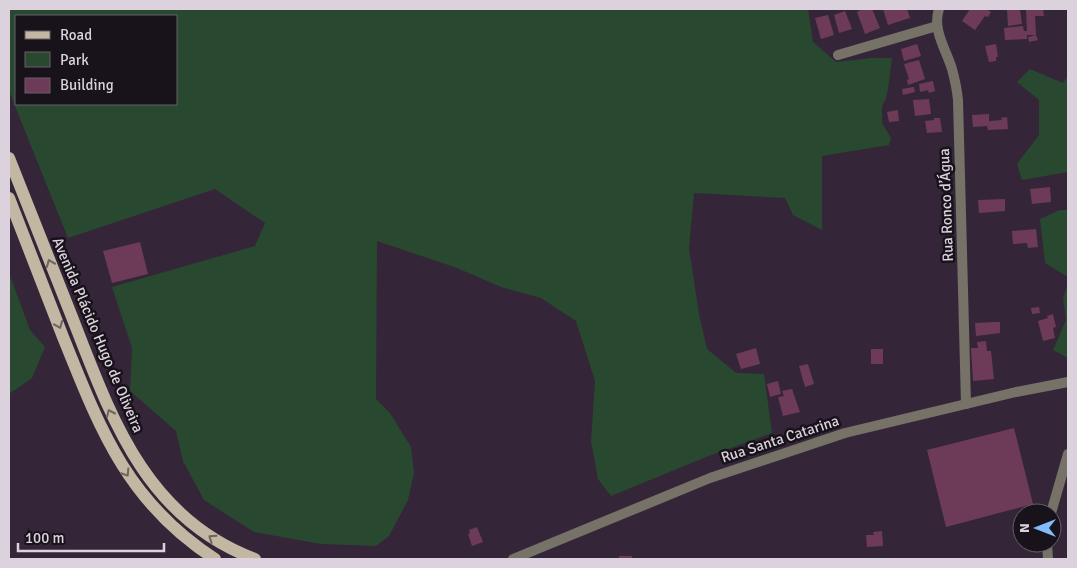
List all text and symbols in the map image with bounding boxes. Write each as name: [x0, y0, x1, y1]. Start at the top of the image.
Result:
legend: [15, 15, 178, 105]
text: Road: [60, 26, 92, 44]
text: Park: [60, 51, 89, 69]
text: Building: [60, 76, 114, 94]
street label: Rua Ronco d’Água: [934, 148, 957, 262]
street label: Avenida Plácido Hugo de Oliveira: [49, 235, 147, 435]
one-way arrow: [46, 259, 56, 267]
one-way arrow: [53, 320, 63, 329]
one-way arrow: [106, 409, 117, 418]
street label: Rua Santa Catarina: [719, 411, 841, 467]
one-way arrow: [120, 467, 130, 476]
north arrow: [1012, 503, 1062, 553]
scale bar: [18, 520, 164, 552]
text: N: [1016, 523, 1033, 533]
text: 100 m: [25, 529, 65, 547]
one-way arrow: [208, 535, 218, 544]

